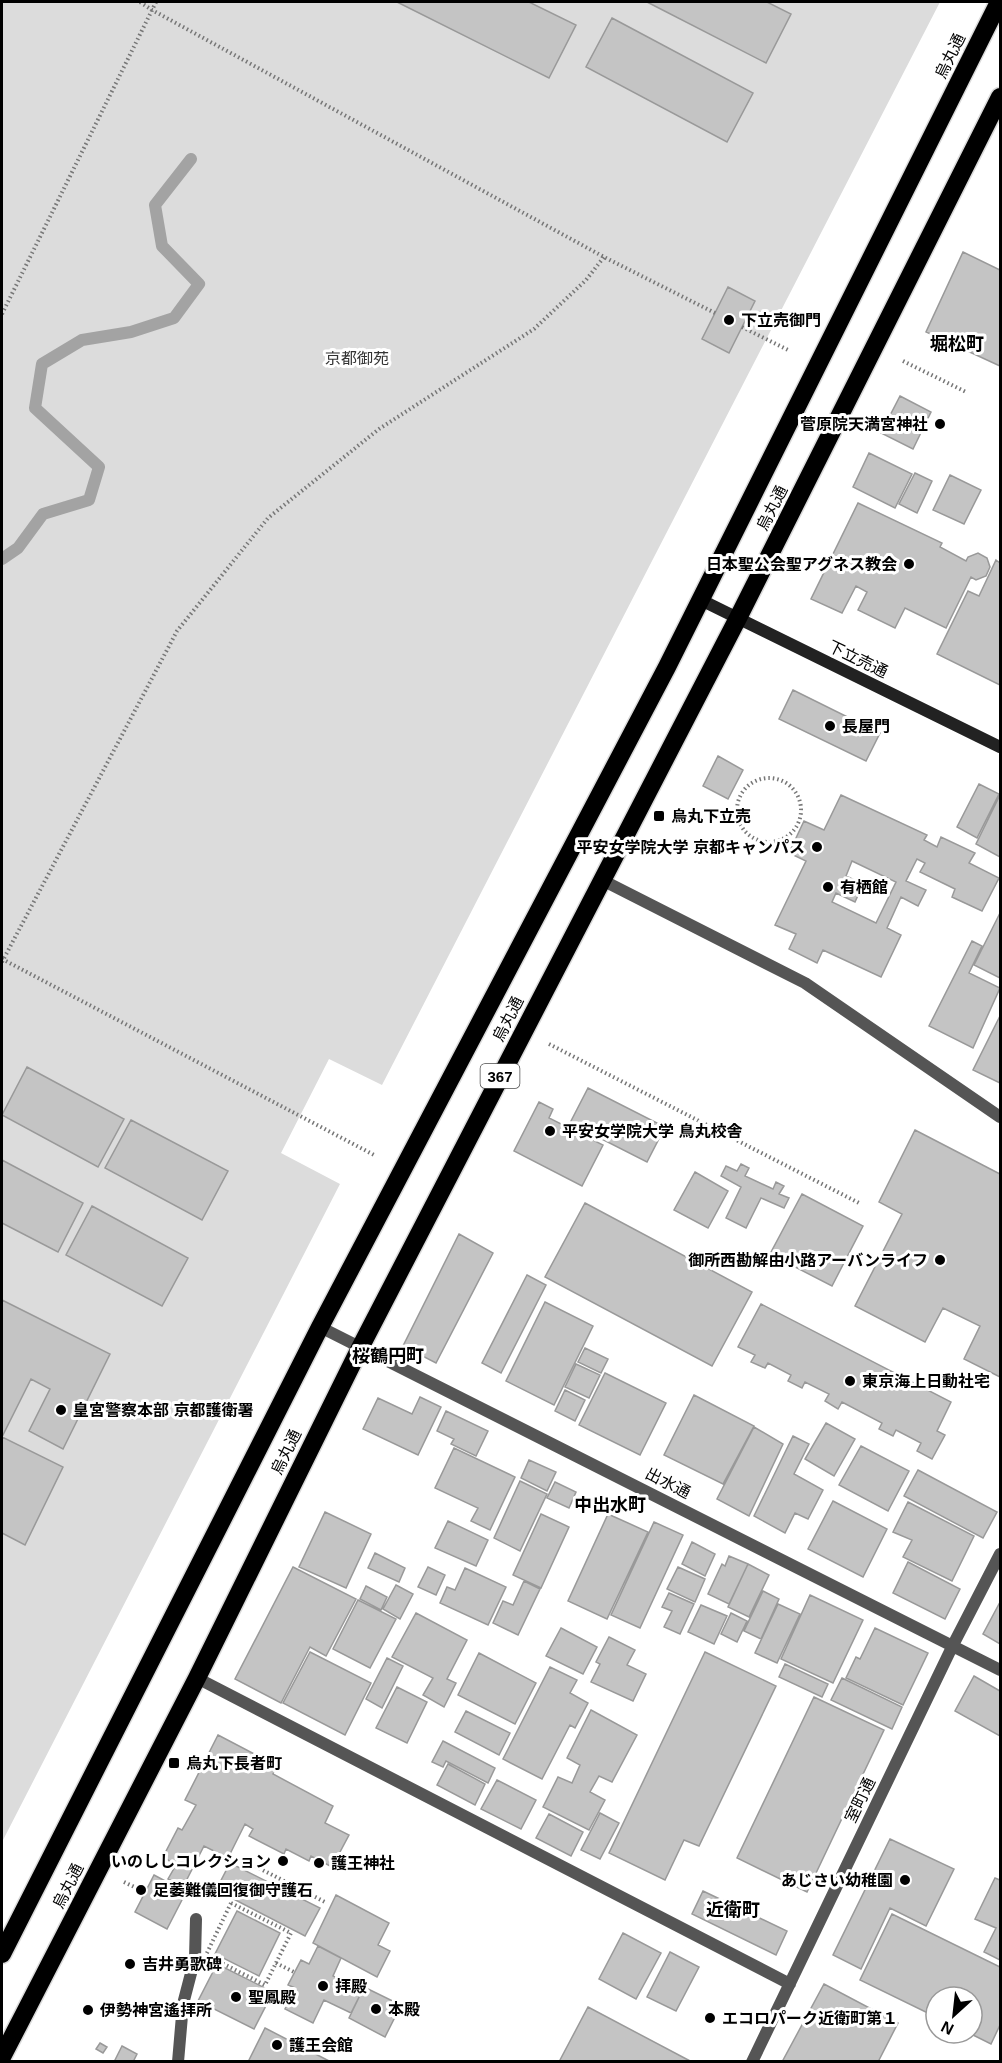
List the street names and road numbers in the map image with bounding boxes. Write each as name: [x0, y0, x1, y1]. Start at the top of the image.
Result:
street label: 烏丸通: [932, 31, 968, 81]
street label: 烏丸通: [754, 483, 790, 533]
street label: 下立売通: [826, 637, 890, 681]
street label: 烏丸通: [490, 994, 526, 1044]
road number: 367: [480, 1064, 520, 1088]
street label: 烏丸通: [268, 1427, 304, 1477]
street label: 出水通: [643, 1465, 693, 1501]
street label: 室町通: [842, 1775, 878, 1825]
street label: 烏丸通: [50, 1861, 86, 1911]

